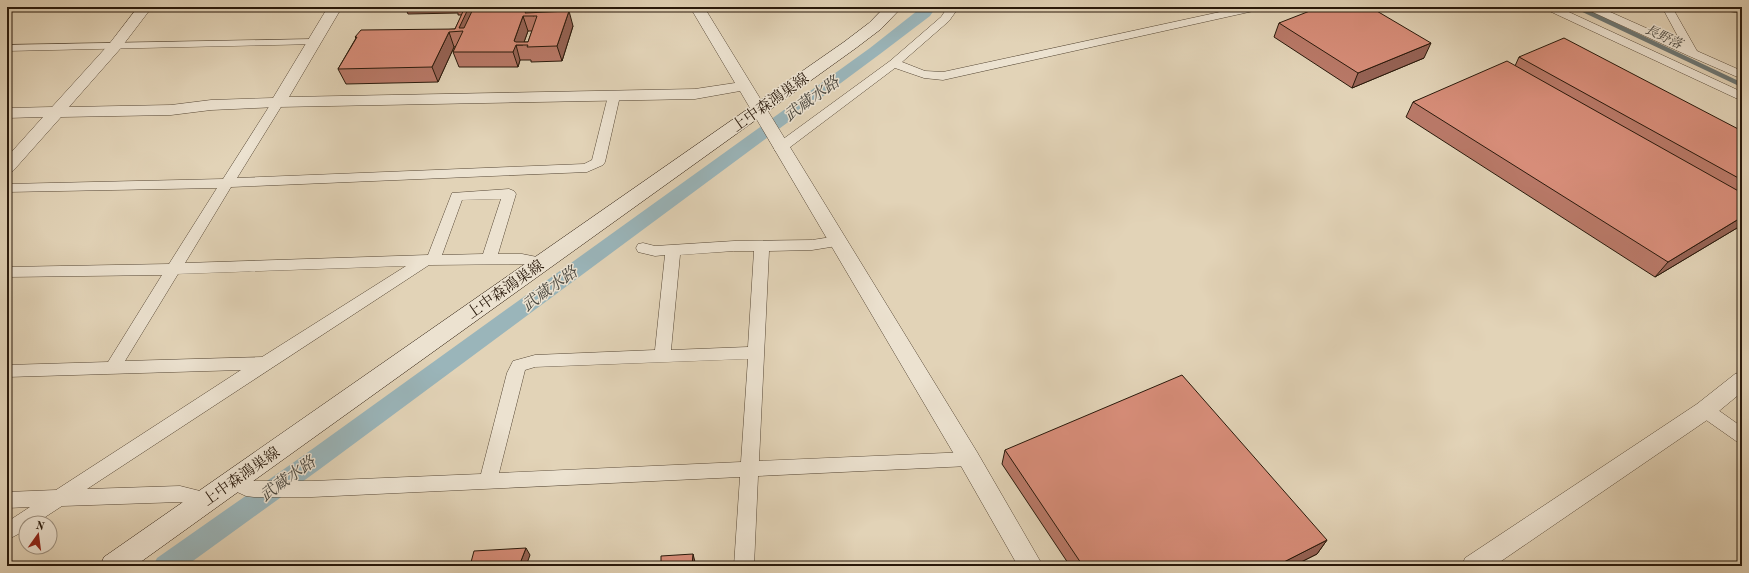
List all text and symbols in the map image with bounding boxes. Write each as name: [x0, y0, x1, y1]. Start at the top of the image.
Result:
water label: 長野落: [1643, 22, 1686, 52]
street label: 上中森鴻巣線: [729, 70, 812, 135]
water label: 武蔵水路: [780, 72, 844, 125]
street label: 上中森鴻巣線: [464, 257, 547, 322]
water label: 武蔵水路: [518, 262, 582, 315]
street label: 上中森鴻巣線: [200, 444, 283, 509]
water label: 武蔵水路: [256, 452, 320, 505]
north arrow: [18, 515, 58, 555]
text: N: [35, 520, 46, 533]

